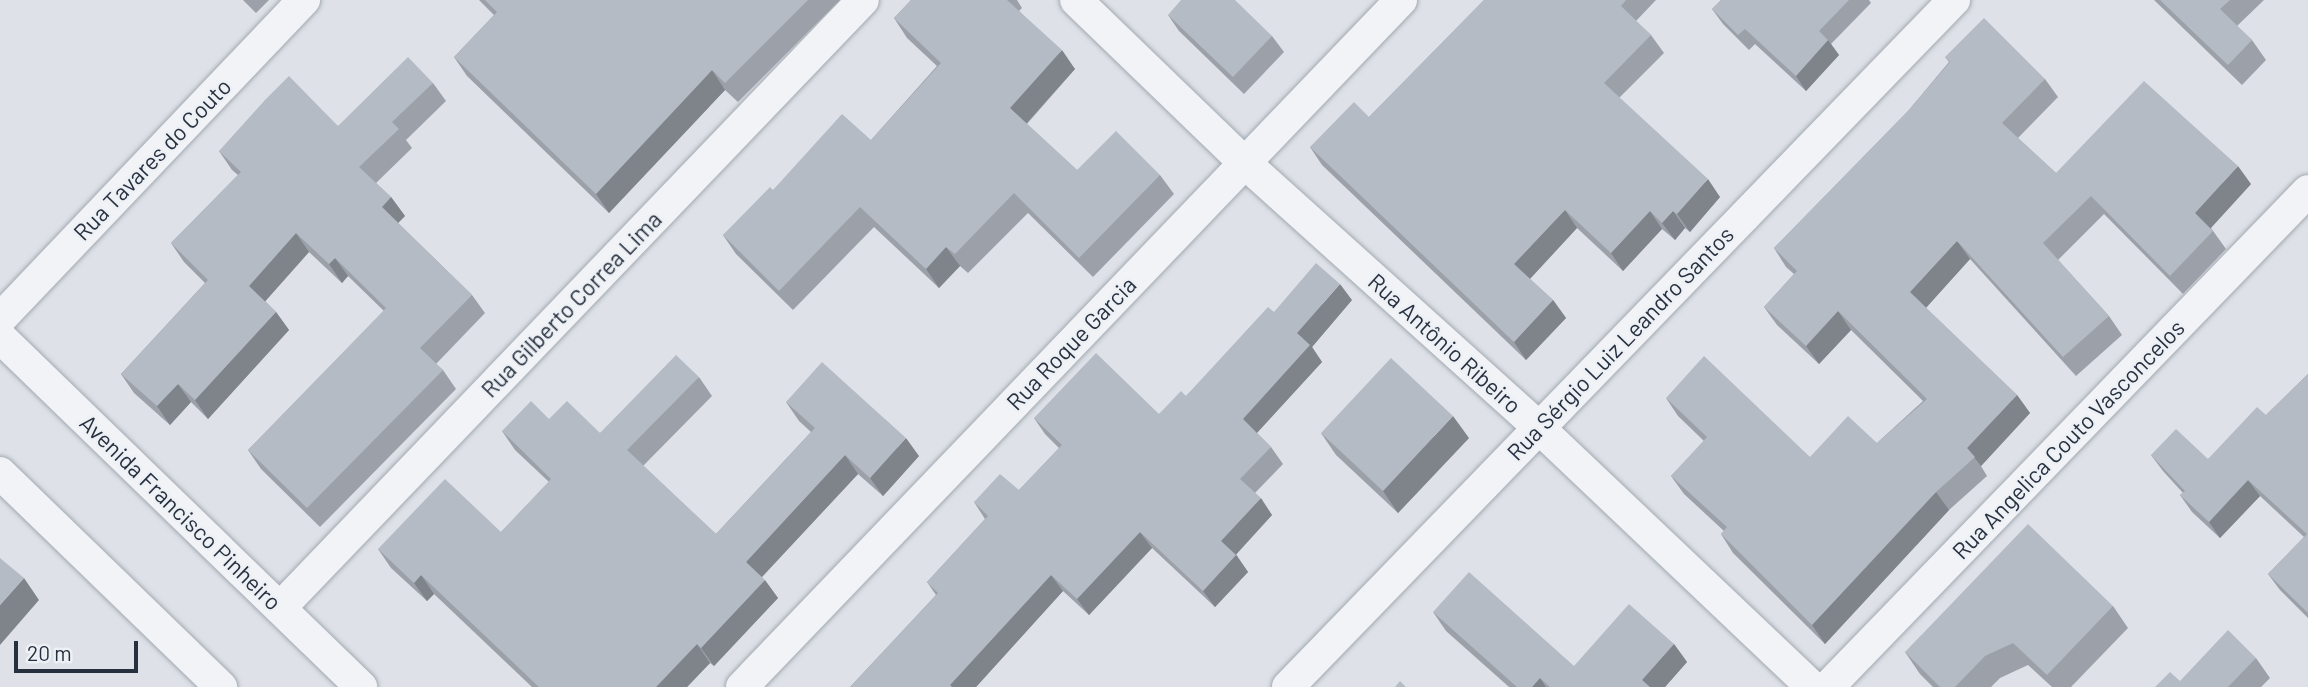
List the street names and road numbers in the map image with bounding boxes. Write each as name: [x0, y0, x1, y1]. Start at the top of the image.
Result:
street label: Rua Tavares do Couto: [68, 72, 236, 246]
street label: Rua Gilberto Correa Lima: [475, 205, 667, 403]
street label: Rua Sérgio Luiz Leandro Santos: [1501, 220, 1739, 466]
street label: Rua Antônio Ribeiro: [1363, 267, 1527, 419]
street label: Rua Roque Garcia: [1000, 271, 1142, 415]
street label: Rua Angelica Couto Vasconcelos: [1946, 314, 2190, 564]
street label: Avenida Francisco Pinheiro: [75, 409, 287, 615]

